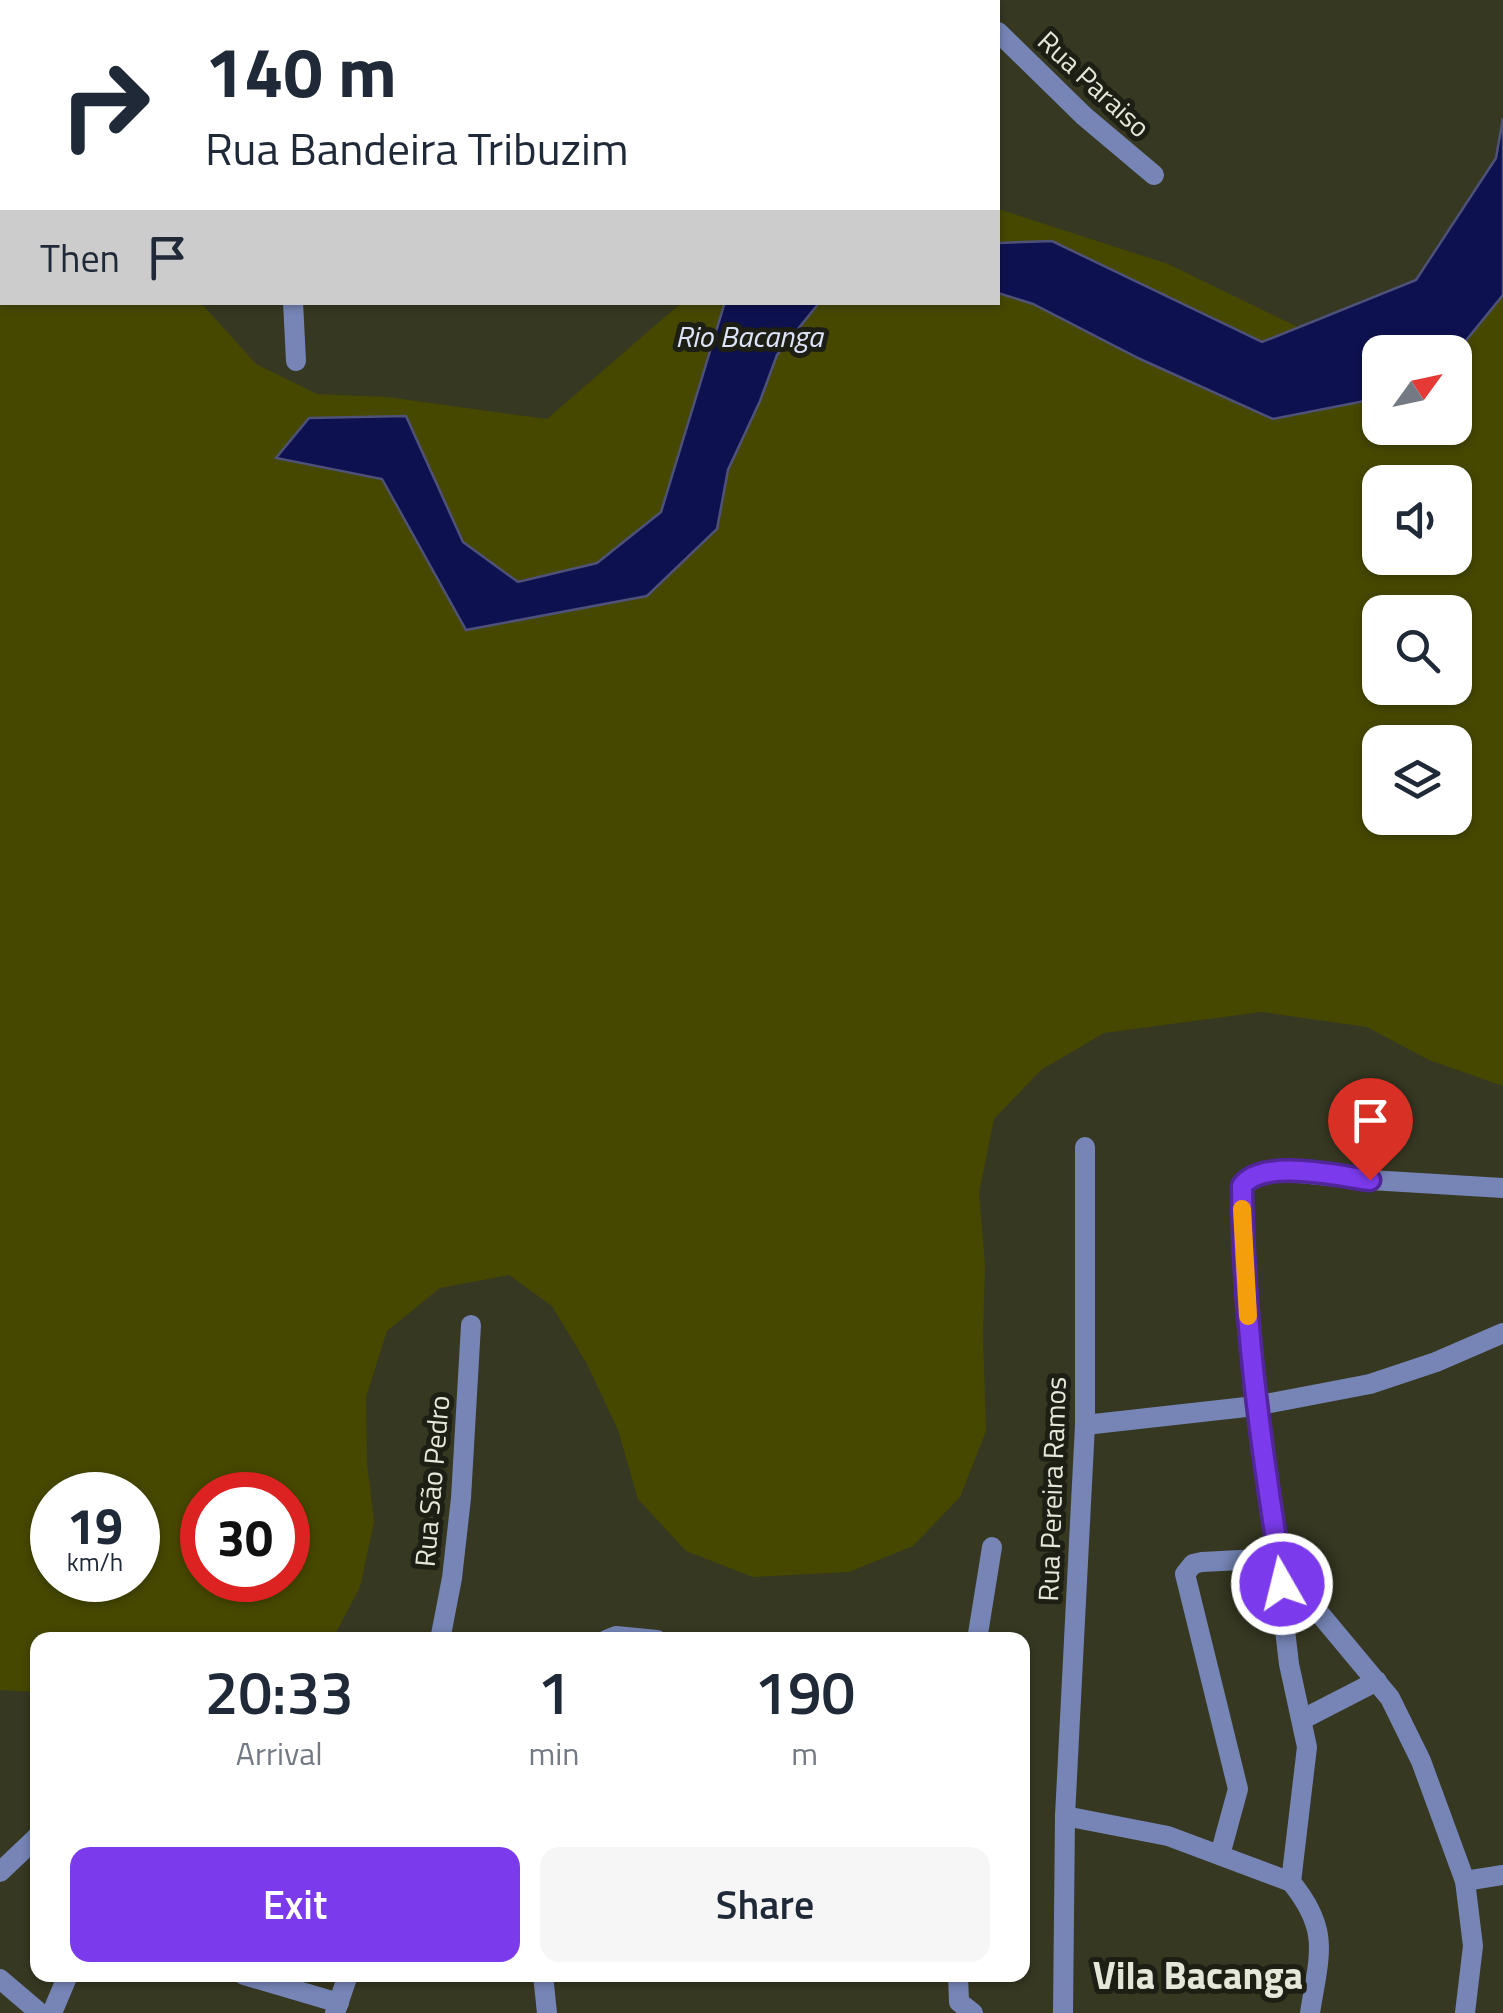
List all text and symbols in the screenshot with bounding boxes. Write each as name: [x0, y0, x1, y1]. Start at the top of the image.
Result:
text: 140 m: [205, 18, 397, 124]
street label: Rua Paraiso: [1028, 20, 1160, 147]
icon: right: [40, 40, 170, 170]
text: Rua Bandeira Tribuzim: [205, 114, 629, 182]
text: Then: [40, 229, 120, 287]
icon: arrive: [140, 230, 195, 285]
water label: Rio Bacanga: [675, 313, 825, 359]
north arrow: [1362, 335, 1472, 445]
map controls: [1362, 335, 1472, 835]
button: sound: [1362, 465, 1472, 575]
button: search: [1362, 595, 1472, 705]
button: layers: [1362, 725, 1472, 835]
pin: [1328, 1078, 1413, 1181]
icon: arrive: [1343, 1093, 1398, 1148]
street label: Rua Pereira Ramos: [1026, 1376, 1077, 1602]
street label: Rua São Pedro: [403, 1393, 460, 1569]
speed limit sign: 30: [180, 1472, 310, 1602]
text: 19: [67, 1487, 123, 1563]
position arrow: [1230, 1532, 1334, 1636]
text: km/h: [67, 1543, 123, 1581]
text: 20:33: [205, 1646, 354, 1737]
text: 1: [537, 1646, 571, 1737]
text: 190: [754, 1646, 855, 1737]
text: Arrival: [236, 1729, 323, 1777]
text: min: [528, 1729, 579, 1777]
text: m: [791, 1729, 818, 1777]
button: Exit: [70, 1847, 520, 1962]
button: Share: [540, 1847, 990, 1962]
district label: Vila Bacanga: [1093, 1946, 1303, 2004]

